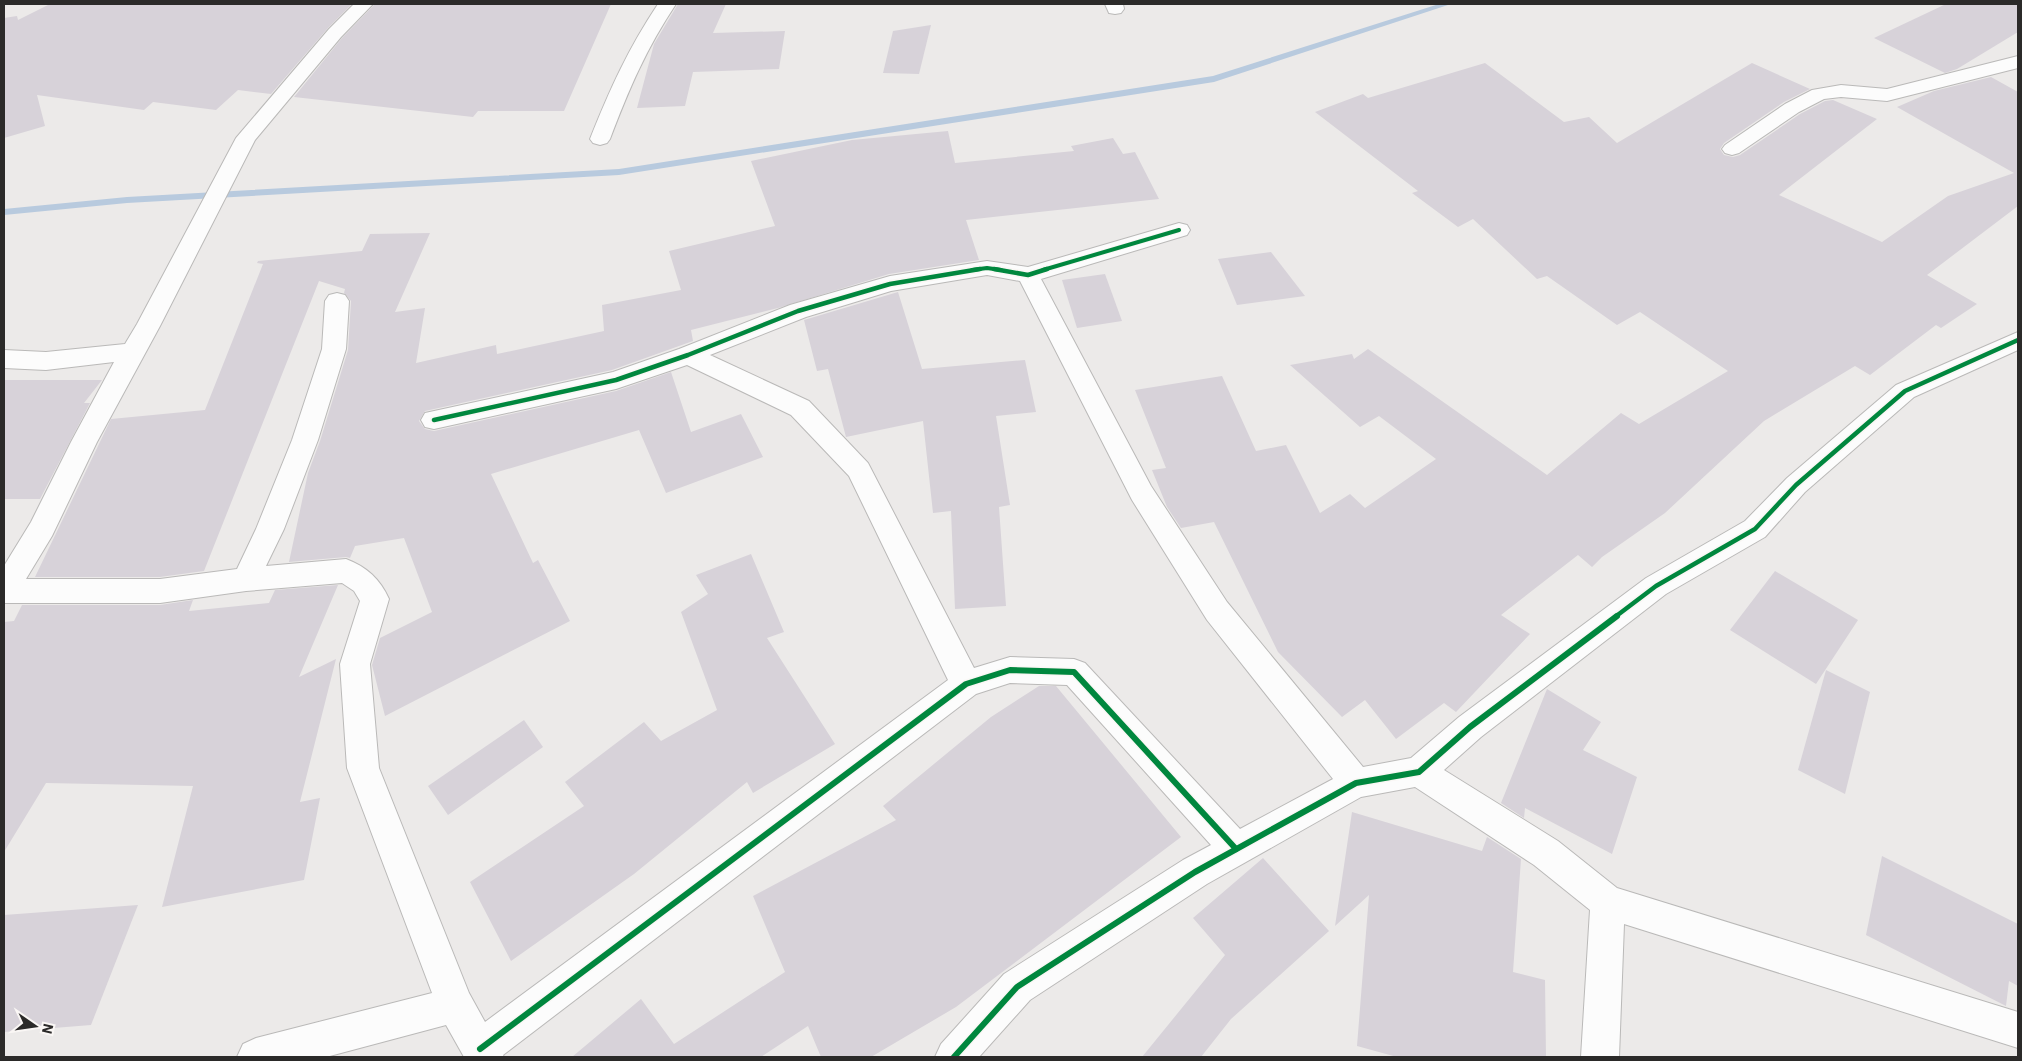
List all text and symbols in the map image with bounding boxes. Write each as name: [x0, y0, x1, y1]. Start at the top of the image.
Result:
north arrow: [10, 1001, 60, 1051]
text: N: [38, 1022, 58, 1036]

